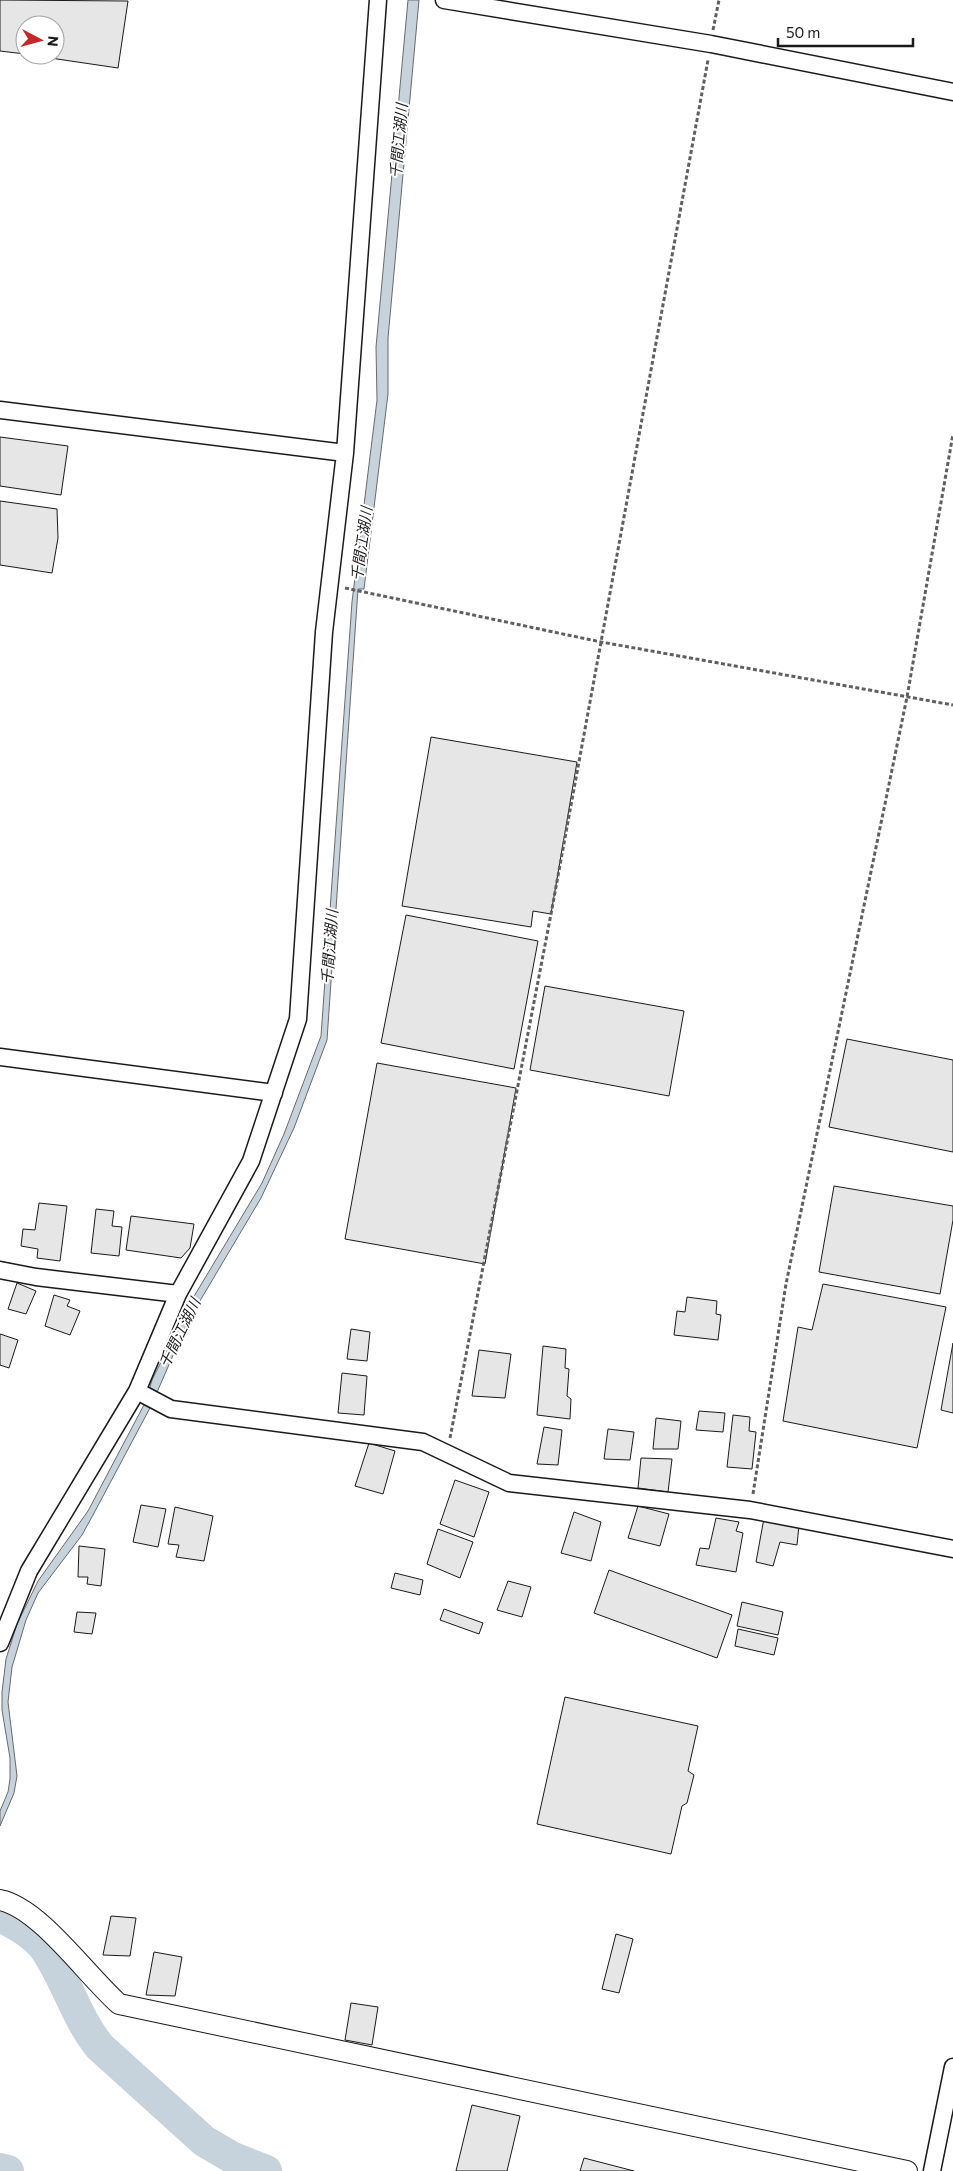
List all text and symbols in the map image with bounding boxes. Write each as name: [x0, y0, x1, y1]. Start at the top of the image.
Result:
north arrow: [15, 15, 65, 65]
scale bar: [778, 15, 913, 47]
text: 50 m: [786, 23, 820, 41]
text: N: [44, 35, 62, 48]
water label: 千間江湖川: [386, 101, 410, 179]
water label: 千間江湖川: [347, 503, 375, 582]
water label: 千間江湖川: [317, 907, 341, 985]
water label: 千間江湖川: [155, 1293, 205, 1370]

